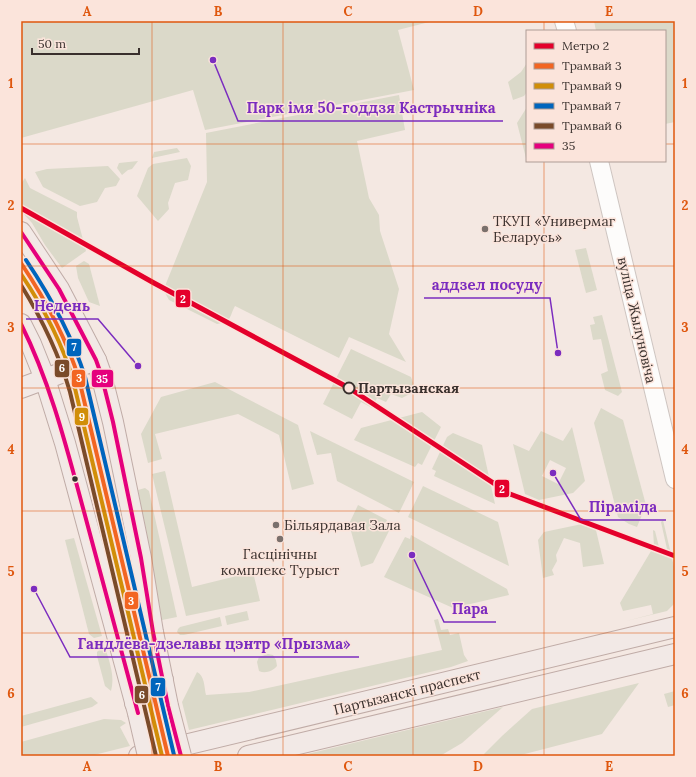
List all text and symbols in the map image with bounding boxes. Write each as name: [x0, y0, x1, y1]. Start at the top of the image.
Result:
text: A: [83, 3, 92, 20]
text: B: [214, 3, 223, 20]
text: C: [344, 3, 353, 20]
text: D: [473, 3, 483, 20]
text: E: [605, 3, 613, 20]
scale bar: [32, 30, 139, 56]
legend: [526, 30, 666, 162]
text: 50 m: [38, 36, 66, 51]
text: Метро 2: [562, 38, 609, 53]
text: Трамвай 3: [562, 58, 622, 73]
text: 1: [8, 75, 14, 92]
text: 1: [682, 75, 688, 92]
text: Трамвай 9: [562, 78, 622, 93]
callout: Парк імя 50-годдзя Кастрычніка: [238, 94, 503, 121]
text: Парк імя 50-годдзя Кастрычніка: [246, 98, 496, 117]
text: Трамвай 7: [562, 98, 621, 113]
text: Трамвай 6: [562, 118, 622, 133]
text: 35: [562, 138, 575, 153]
text: 2: [8, 197, 15, 214]
text: 2: [682, 197, 689, 214]
place label: ТКУП «Универмаг Беларусь»: [493, 212, 615, 246]
marker: ТКУП «Универмаг Беларусь»: [480, 224, 490, 234]
street label: вуліца Жылуновіча: [614, 255, 660, 385]
callout: аддзел посуду: [424, 271, 550, 298]
text: аддзел посуду: [432, 275, 543, 294]
line badge: 2: [175, 289, 191, 308]
callout: Недень: [26, 292, 98, 319]
text: 2: [180, 292, 186, 306]
text: Недень: [34, 296, 90, 315]
text: 3: [7, 319, 15, 336]
text: 3: [681, 319, 689, 336]
line badge: 7: [66, 338, 82, 357]
text: 7: [71, 340, 77, 354]
line badge: 6: [54, 359, 70, 378]
text: 6: [59, 361, 65, 375]
line badge: 3: [71, 369, 86, 388]
line badge: 35: [91, 369, 114, 388]
text: 3: [76, 371, 82, 385]
text: 35: [96, 372, 108, 386]
place label: Партызанская: [358, 379, 459, 397]
marker: Партызанская: [342, 381, 356, 395]
line badge: 9: [74, 407, 89, 426]
text: 9: [79, 410, 85, 424]
text: 4: [7, 441, 15, 458]
text: 4: [681, 441, 689, 458]
unlabelled marker: [70, 474, 80, 484]
line badge: 2: [494, 479, 510, 498]
text: 2: [499, 482, 505, 496]
callout: Піраміда: [581, 493, 666, 520]
text: Піраміда: [589, 497, 657, 516]
place label: Більярдавая Зала: [284, 516, 401, 534]
marker: Більярдавая Зала: [271, 520, 281, 530]
marker: Гасцінічны комплекс Турыст: [275, 534, 285, 544]
place label: Гасцінічны комплекс Турыст: [221, 545, 339, 579]
text: 5: [7, 563, 15, 580]
text: 5: [681, 563, 689, 580]
line badge: 3: [124, 591, 139, 610]
text: 3: [128, 594, 134, 608]
callout: Пара: [444, 595, 496, 622]
text: Пара: [452, 599, 488, 618]
callout: Гандлёва-дзелавы цэнтр «Прызма»: [70, 630, 359, 657]
text: Гандлёва-дзелавы цэнтр «Прызма»: [78, 634, 351, 653]
street label: Партызанскі праспект: [332, 665, 482, 719]
line badge: 7: [150, 677, 166, 697]
text: 7: [155, 680, 161, 694]
text: 6: [7, 685, 15, 702]
line badge: 6: [134, 685, 149, 704]
text: 6: [681, 685, 689, 702]
text: 6: [139, 688, 145, 702]
text: A: [83, 758, 92, 775]
text: B: [214, 758, 223, 775]
text: C: [344, 758, 353, 775]
text: D: [473, 758, 483, 775]
text: E: [605, 758, 613, 775]

